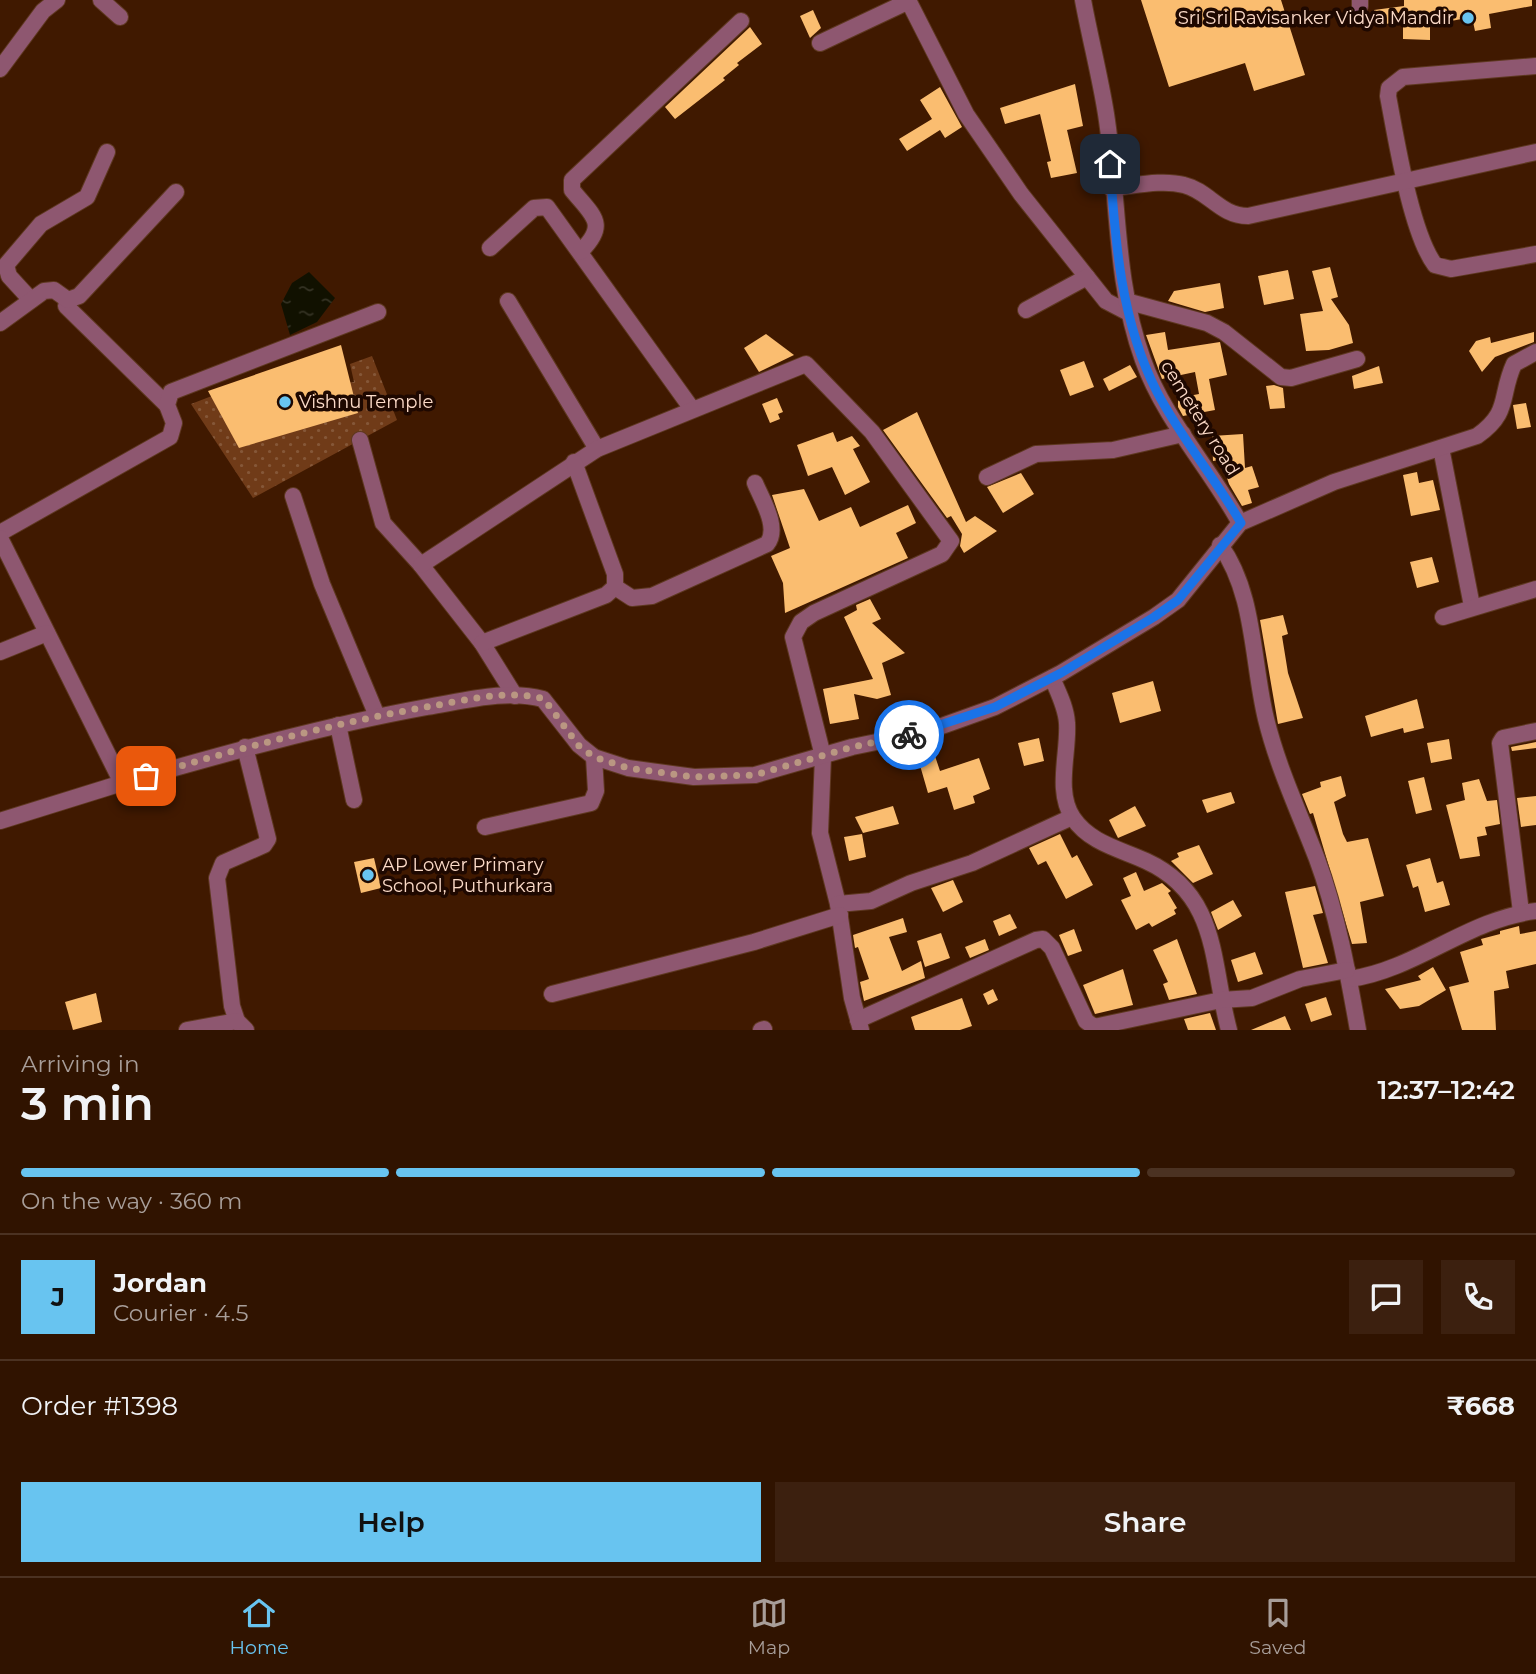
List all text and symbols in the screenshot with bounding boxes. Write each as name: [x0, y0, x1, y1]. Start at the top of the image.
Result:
place label: Sri Sri Ravisanker Vidya Mandir: [1178, 7, 1454, 29]
marker: Sri Sri Ravisanker Vidya Mandir: [1460, 10, 1476, 26]
pin: [1080, 134, 1140, 194]
icon: home: [1091, 145, 1129, 183]
street label: cemetery road: [1156, 357, 1244, 479]
place label: Vishnu Temple: [299, 391, 433, 413]
marker: Vishnu Temple: [277, 394, 293, 410]
courier: [874, 700, 944, 770]
icon: bike: [890, 716, 928, 754]
pin: [116, 746, 176, 806]
icon: bag: [127, 757, 165, 795]
place label: AP Lower Primary School, Puthurkara: [382, 854, 553, 897]
marker: AP Lower Primary School, Puthurkara: [360, 867, 376, 883]
text: Arriving in: [21, 1050, 140, 1078]
text: 12:37–12:42: [1378, 1074, 1515, 1106]
text: 3 min: [21, 1075, 154, 1132]
text: On the way · 360 m: [21, 1187, 243, 1215]
button: chat: [1349, 1260, 1423, 1334]
button: phone: [1441, 1260, 1515, 1334]
text: Jordan: [113, 1267, 207, 1299]
text: J: [51, 1281, 65, 1313]
text: Courier · 4.5: [113, 1299, 248, 1327]
text: Order #1398: [21, 1390, 178, 1422]
text: ₹668: [1446, 1390, 1515, 1422]
button: Help: [21, 1482, 761, 1562]
button: Share: [775, 1482, 1515, 1562]
tab: Home: [230, 1594, 289, 1659]
tab: Map: [748, 1594, 790, 1659]
tab: Saved: [1249, 1594, 1306, 1659]

